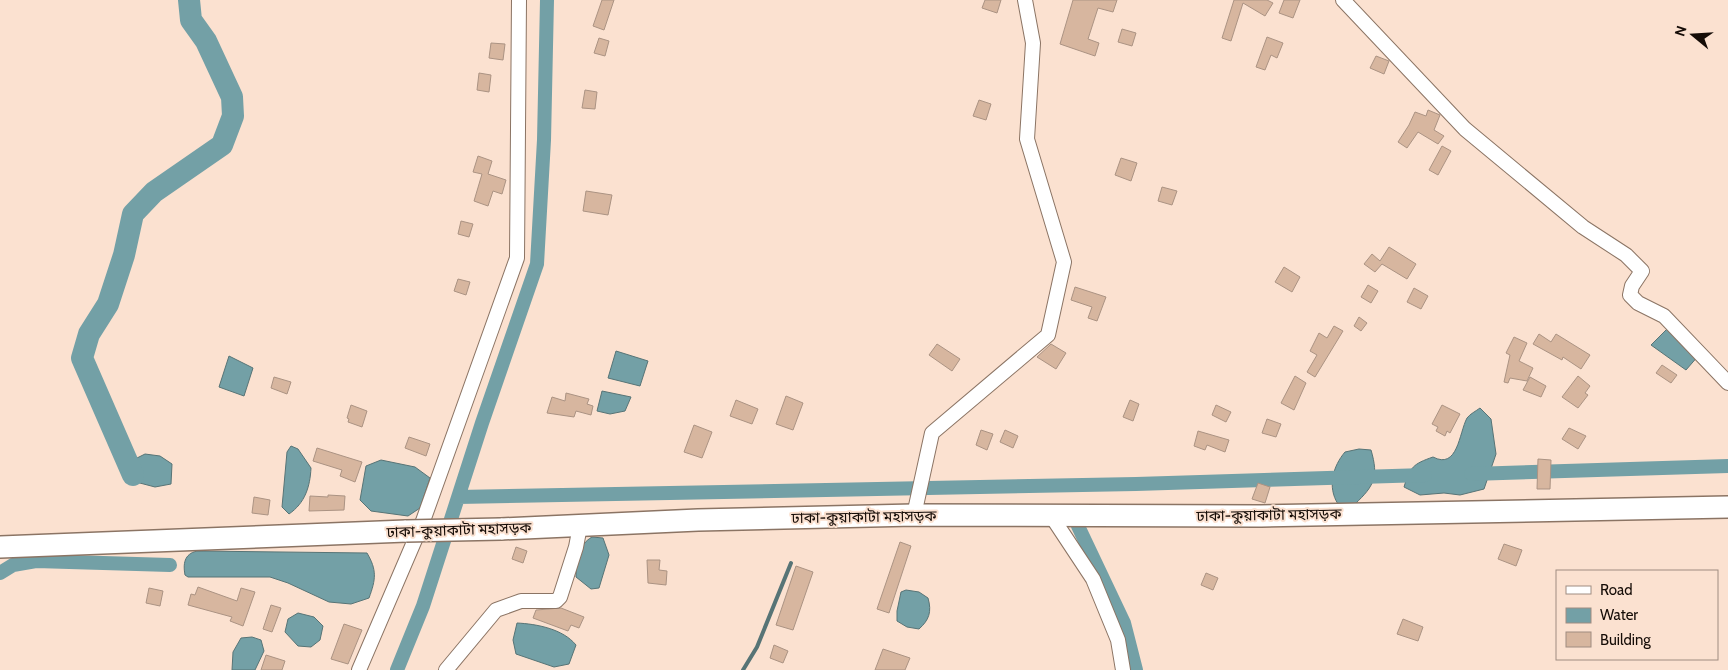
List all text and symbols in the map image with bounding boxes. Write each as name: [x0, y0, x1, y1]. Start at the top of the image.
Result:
north arrow: [1668, 10, 1718, 60]
text: N: [1671, 23, 1691, 38]
street label: ঢাকা-কুয়াকাটা মহাসড়ক: [1195, 505, 1343, 525]
street label: ঢাকা-কুয়াকাটা মহাসড়ক: [790, 507, 938, 527]
street label: ঢাকা-কুয়াকাটা মহাসড়ক: [385, 518, 533, 542]
legend: [1556, 570, 1718, 660]
text: Road: [1600, 581, 1633, 599]
text: Water: [1600, 606, 1638, 624]
text: Building: [1600, 631, 1651, 649]

